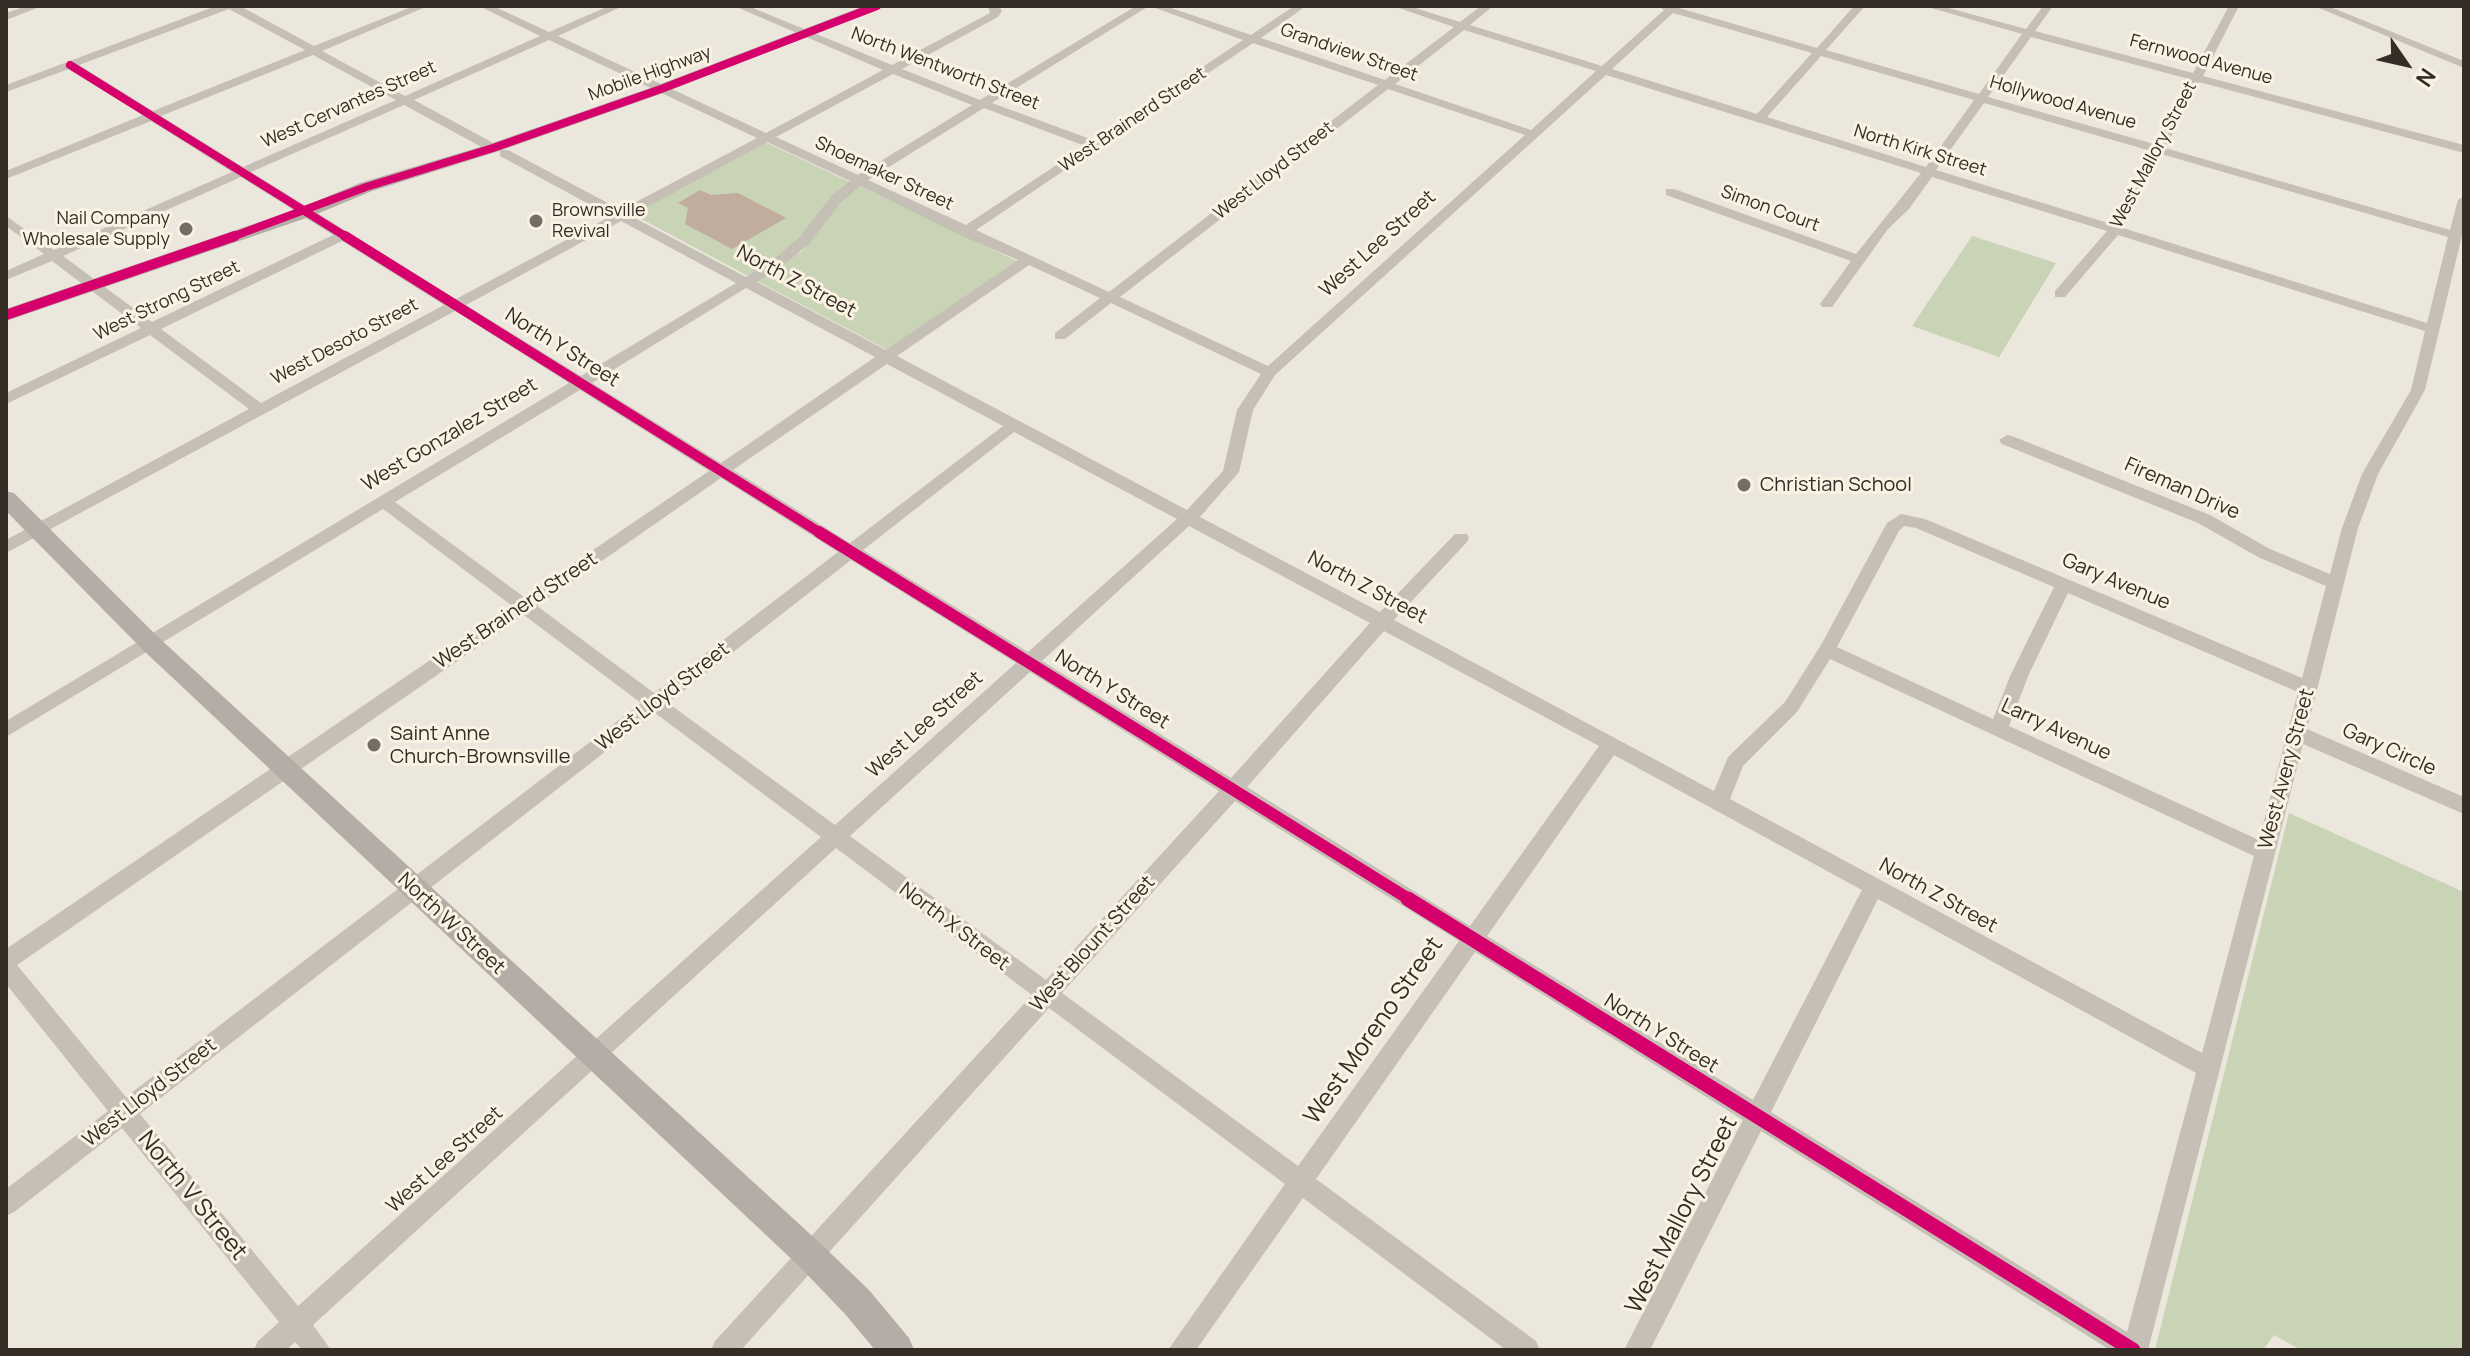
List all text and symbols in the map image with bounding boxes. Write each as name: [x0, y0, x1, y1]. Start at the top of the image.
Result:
street label: Grandview Street: [1277, 19, 1421, 87]
street label: North Wentworth Street: [848, 23, 1042, 115]
north arrow: [2366, 24, 2446, 104]
street label: Fernwood Avenue: [2127, 31, 2275, 89]
street label: Mobile Highway: [586, 42, 714, 106]
street label: West Cervantes Street: [258, 57, 440, 153]
text: N: [2409, 62, 2443, 92]
street label: West Brainerd Street: [1055, 63, 1211, 177]
street label: Hollywood Avenue: [1987, 72, 2139, 134]
street label: West Mallory Street: [2106, 78, 2202, 232]
street label: West Lloyd Street: [1210, 117, 1338, 225]
street label: North Kirk Street: [1851, 121, 1989, 181]
street label: Shoemaker Street: [811, 132, 957, 216]
street label: Simon Court: [1718, 181, 1822, 237]
street label: West Lee Street: [1315, 186, 1441, 302]
place label: Brownsville Revival: [552, 200, 646, 242]
place label: Nail Company Wholesale Supply: [23, 208, 170, 250]
marker: Brownsville Revival: [527, 212, 545, 230]
marker: Nail Company Wholesale Supply: [177, 220, 195, 238]
street label: North Z Street: [732, 241, 860, 323]
street label: West Strong Street: [91, 256, 243, 346]
street label: West Desoto Street: [268, 294, 422, 390]
street label: North Y Street: [500, 303, 624, 393]
street label: West Gonzalez Street: [358, 373, 542, 497]
street label: Fireman Drive: [2121, 453, 2243, 525]
place label: Christian School: [1760, 473, 1912, 497]
marker: Christian School: [1735, 476, 1753, 494]
street label: West Brainerd Street: [430, 547, 602, 675]
street label: North Z Street: [1303, 547, 1431, 629]
street label: Gary Avenue: [2058, 548, 2174, 616]
street label: West Lloyd Street: [591, 637, 735, 757]
street label: North Y Street: [1050, 645, 1174, 735]
street label: West Lee Street: [862, 667, 988, 783]
street label: West Avery Street: [2254, 686, 2320, 852]
street label: Larry Avenue: [1997, 694, 2115, 766]
street label: Gary Circle: [2338, 719, 2440, 781]
place label: Saint Anne Church-Brownsville: [390, 722, 570, 769]
marker: Saint Anne Church-Brownsville: [365, 736, 383, 754]
street label: North Z Street: [1875, 854, 2001, 938]
street label: North W Street: [392, 868, 510, 980]
street label: West Blount Street: [1026, 871, 1160, 1017]
street label: North X Street: [894, 878, 1014, 976]
street label: West Moreno Street: [1298, 932, 1450, 1130]
street label: North Y Street: [1599, 989, 1723, 1079]
street label: West Lloyd Street: [78, 1033, 222, 1153]
street label: West Lee Street: [382, 1102, 508, 1218]
street label: West Mallory Street: [1620, 1112, 1744, 1318]
street label: North V Street: [131, 1126, 253, 1266]

